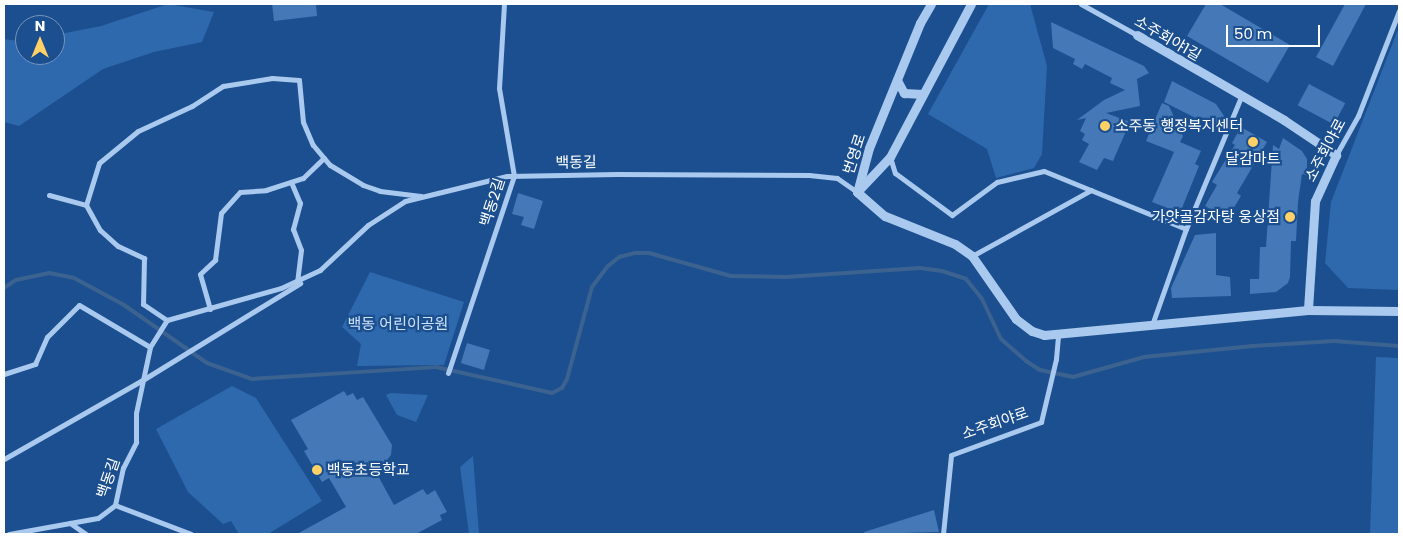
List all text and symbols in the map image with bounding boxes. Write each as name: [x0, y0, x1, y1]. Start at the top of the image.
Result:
street label: 소주회야1길: [1132, 12, 1204, 64]
north arrow: [15, 15, 65, 65]
scale bar: [1228, 15, 1322, 47]
text: N: [35, 16, 45, 36]
text: 50 m: [1234, 23, 1272, 44]
street label: 소주회야로: [1301, 115, 1349, 185]
place label: 소주동 행정복지센터: [1115, 117, 1243, 135]
marker: 소주동 행정복지센터: [1099, 120, 1111, 132]
street label: 번영로: [839, 132, 869, 176]
marker: 달감마트: [1247, 136, 1259, 148]
place label: 달감마트: [1225, 150, 1281, 168]
street label: 백동길: [555, 153, 597, 171]
street label: 백동2길: [476, 175, 508, 229]
place label: 가얏골감자탕 웅상점: [1152, 208, 1280, 226]
marker: 가얏골감자탕 웅상점: [1284, 211, 1296, 223]
park label: 백동 어린이공원: [348, 315, 448, 333]
street label: 소주회야로: [959, 403, 1031, 443]
street label: 백동길: [93, 455, 123, 501]
place label: 백동초등학교: [327, 461, 410, 479]
marker: 백동초등학교: [311, 464, 323, 476]

